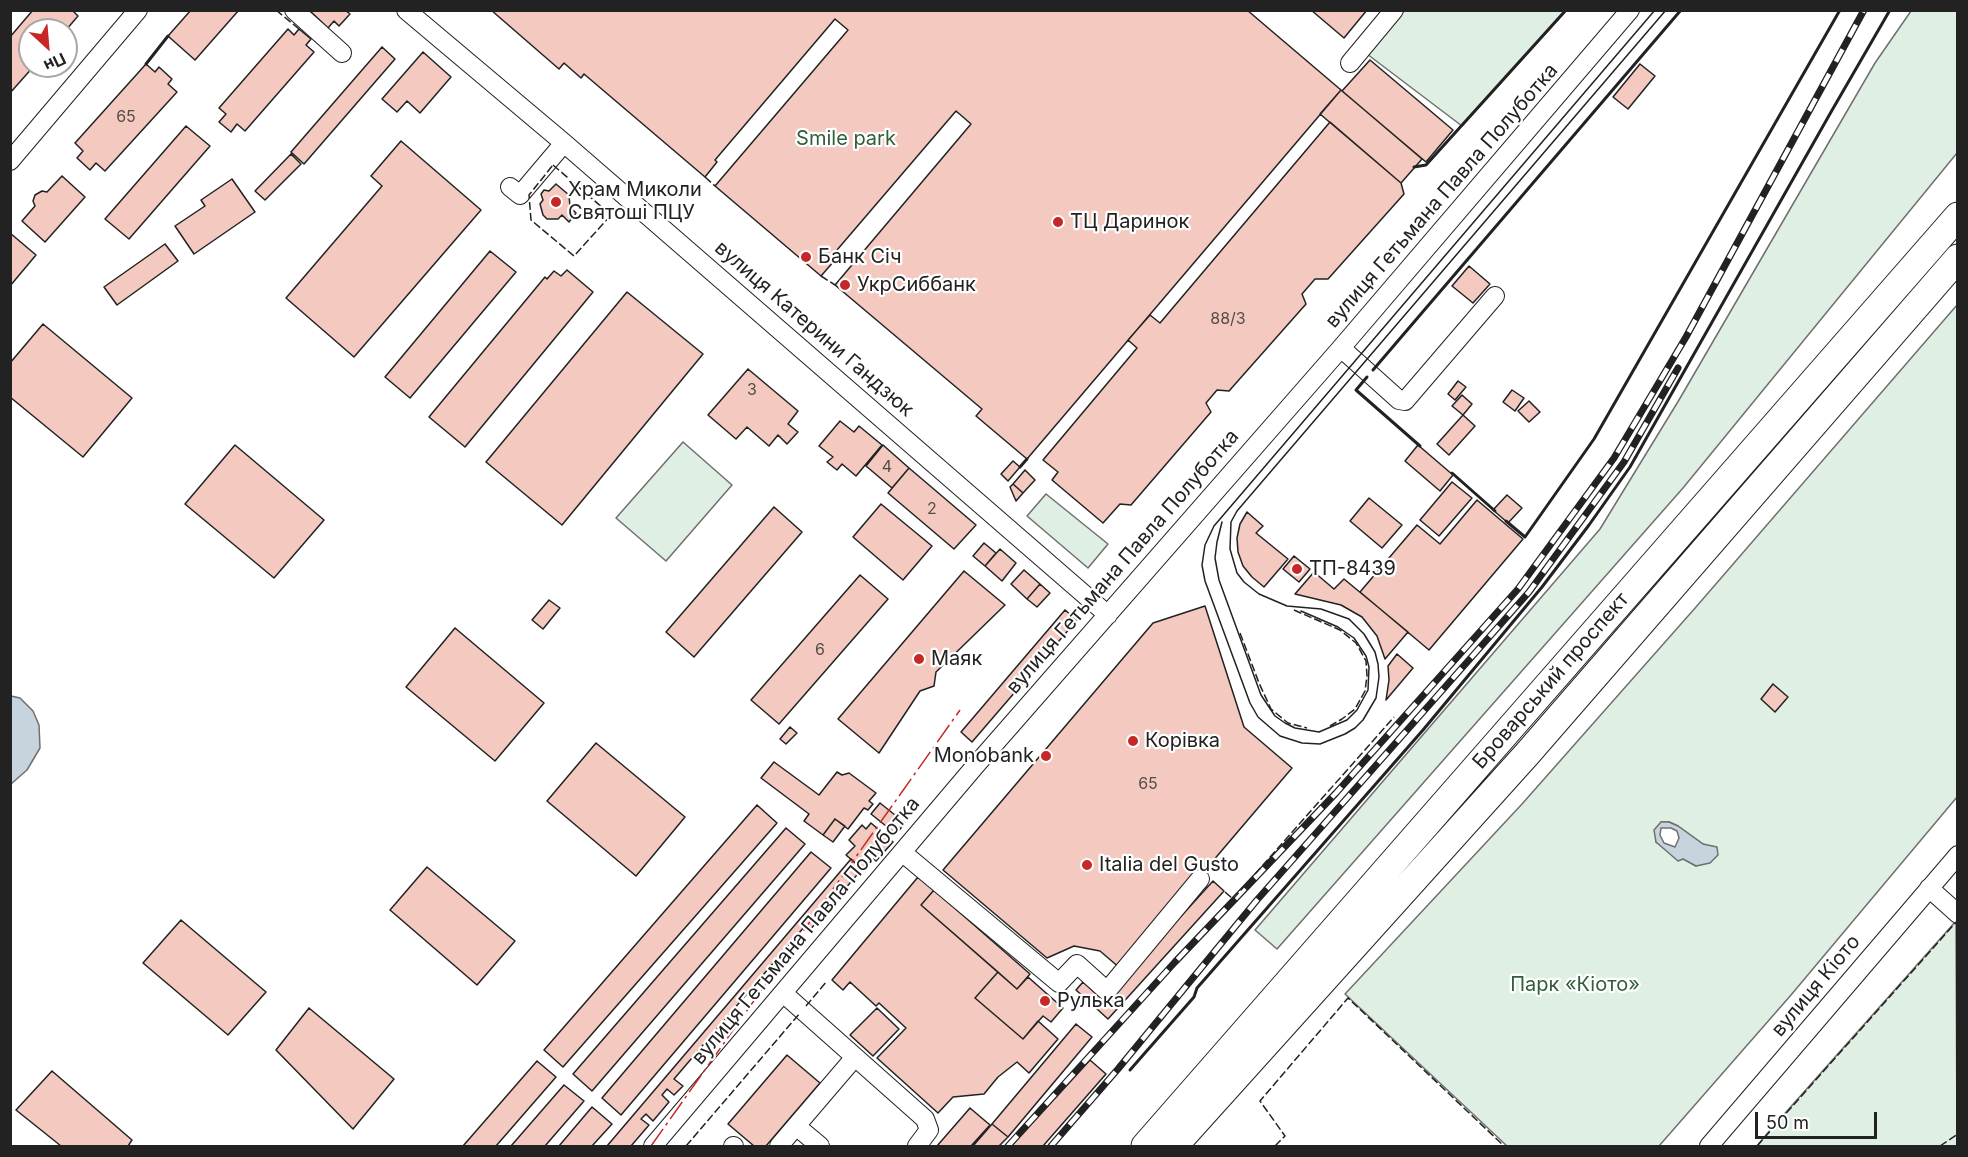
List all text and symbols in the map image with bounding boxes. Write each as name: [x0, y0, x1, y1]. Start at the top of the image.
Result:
north arrow: [18, 18, 78, 78]
text: Пн: [41, 49, 69, 76]
street label: вулиця Гетьмана Павла Полуботка: [1321, 59, 1563, 333]
house number: 65: [116, 107, 136, 127]
park label: Smile park: [796, 127, 896, 151]
place label: Храм Миколи Святоші ПЦУ: [568, 178, 702, 225]
marker: Храм Миколи Святоші ПЦУ: [549, 195, 563, 209]
place label: ТЦ Даринок: [1070, 210, 1189, 234]
marker: ТЦ Даринок: [1051, 215, 1065, 229]
street label: вулиця Катерини Гандзюк: [710, 236, 918, 422]
place label: Банк Січ: [818, 245, 901, 269]
marker: Банк Січ: [799, 250, 813, 264]
place label: УкрСиббанк: [857, 273, 976, 297]
marker: УкрСиббанк: [838, 278, 852, 292]
house number: 88/3: [1210, 309, 1246, 329]
house number: 3: [747, 380, 757, 400]
street label: вулиця Гетьмана Павла Полуботка: [1002, 425, 1244, 699]
house number: 4: [882, 457, 892, 477]
house number: 2: [927, 499, 937, 519]
place label: ТП-8439: [1309, 557, 1396, 581]
marker: ТП-8439: [1290, 562, 1304, 576]
street label: Броварський проспект: [1468, 588, 1634, 774]
house number: 6: [815, 640, 825, 660]
place label: Маяк: [931, 647, 982, 671]
marker: Маяк: [912, 652, 926, 666]
place label: Корівка: [1145, 729, 1220, 753]
marker: Корівка: [1126, 734, 1140, 748]
place label: Monobank: [934, 744, 1034, 768]
marker: Monobank: [1039, 749, 1053, 763]
house number: 65: [1138, 774, 1158, 794]
street label: вулиця Гетьмана Павла Полуботка: [687, 792, 925, 1070]
place label: Italia del Gusto: [1099, 853, 1239, 877]
marker: Italia del Gusto: [1080, 858, 1094, 872]
street label: вулиця Кіото: [1767, 930, 1865, 1042]
park label: Парк «Кіото»: [1510, 973, 1640, 997]
place label: Рулька: [1057, 989, 1125, 1013]
marker: Рулька: [1038, 994, 1052, 1008]
scale bar: [1758, 1100, 1880, 1138]
text: 50 m: [1766, 1112, 1809, 1133]

